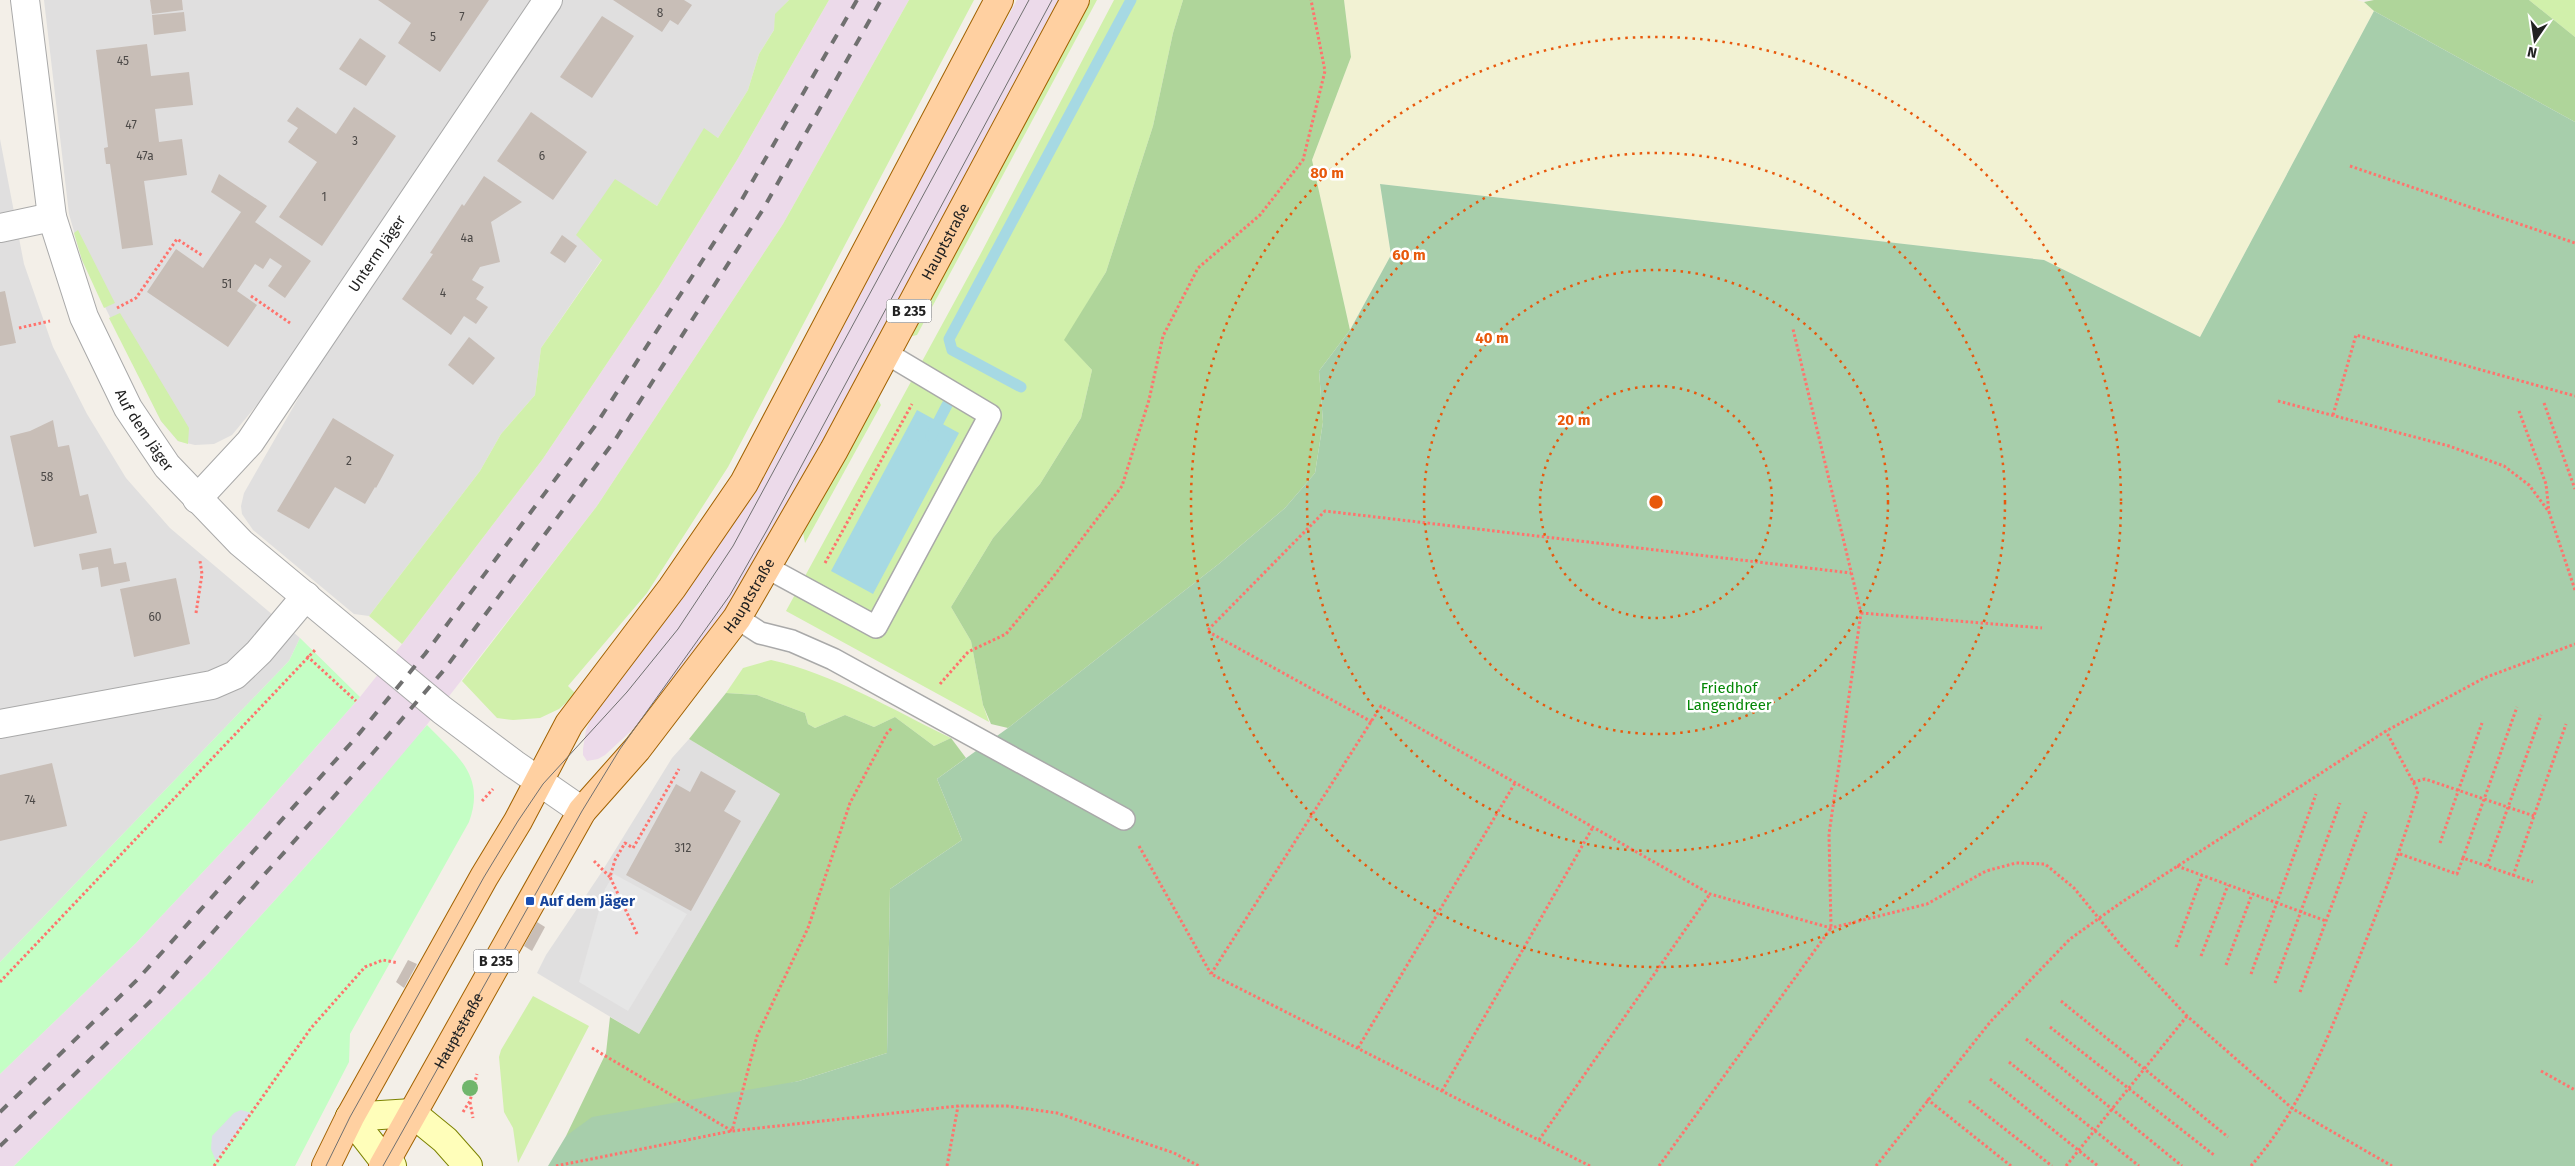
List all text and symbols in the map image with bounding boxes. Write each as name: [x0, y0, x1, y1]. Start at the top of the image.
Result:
house number: 8: [657, 6, 664, 20]
house number: 7: [459, 10, 465, 24]
north arrow: [2510, 15, 2560, 65]
house number: 5: [430, 30, 436, 44]
text: N: [2526, 43, 2539, 62]
house number: 45: [117, 54, 129, 68]
house number: 47: [125, 118, 137, 132]
house number: 3: [352, 134, 358, 148]
house number: 47a: [136, 149, 154, 163]
house number: 6: [539, 149, 545, 163]
text: 80 m: [1310, 164, 1344, 182]
house number: 1: [321, 190, 327, 204]
street label: Hauptstraße: [918, 200, 973, 283]
street label: Unterm Jäger: [345, 212, 409, 296]
house number: 4a: [461, 231, 473, 245]
text: 60 m: [1392, 246, 1426, 264]
house number: 51: [222, 277, 232, 291]
house number: 4: [440, 286, 447, 300]
road number: B 235: [886, 300, 932, 322]
text: 40 m: [1475, 329, 1509, 347]
street label: Auf dem Jäger: [111, 386, 177, 476]
text: 20 m: [1558, 411, 1590, 429]
house number: 2: [346, 454, 352, 468]
house number: 58: [41, 470, 54, 484]
centre of rings: [1647, 493, 1665, 511]
street label: Hauptstraße: [720, 555, 779, 637]
house number: 60: [148, 610, 162, 624]
park label: Friedhof Langendreer: [1686, 679, 1772, 714]
house number: 74: [24, 793, 36, 807]
house number: 312: [675, 841, 691, 855]
place label: Auf dem Jäger: [539, 892, 636, 910]
marker: Auf dem Jäger: [524, 895, 536, 907]
road number: B 235: [474, 949, 518, 972]
street label: Hauptstraße: [430, 990, 487, 1072]

